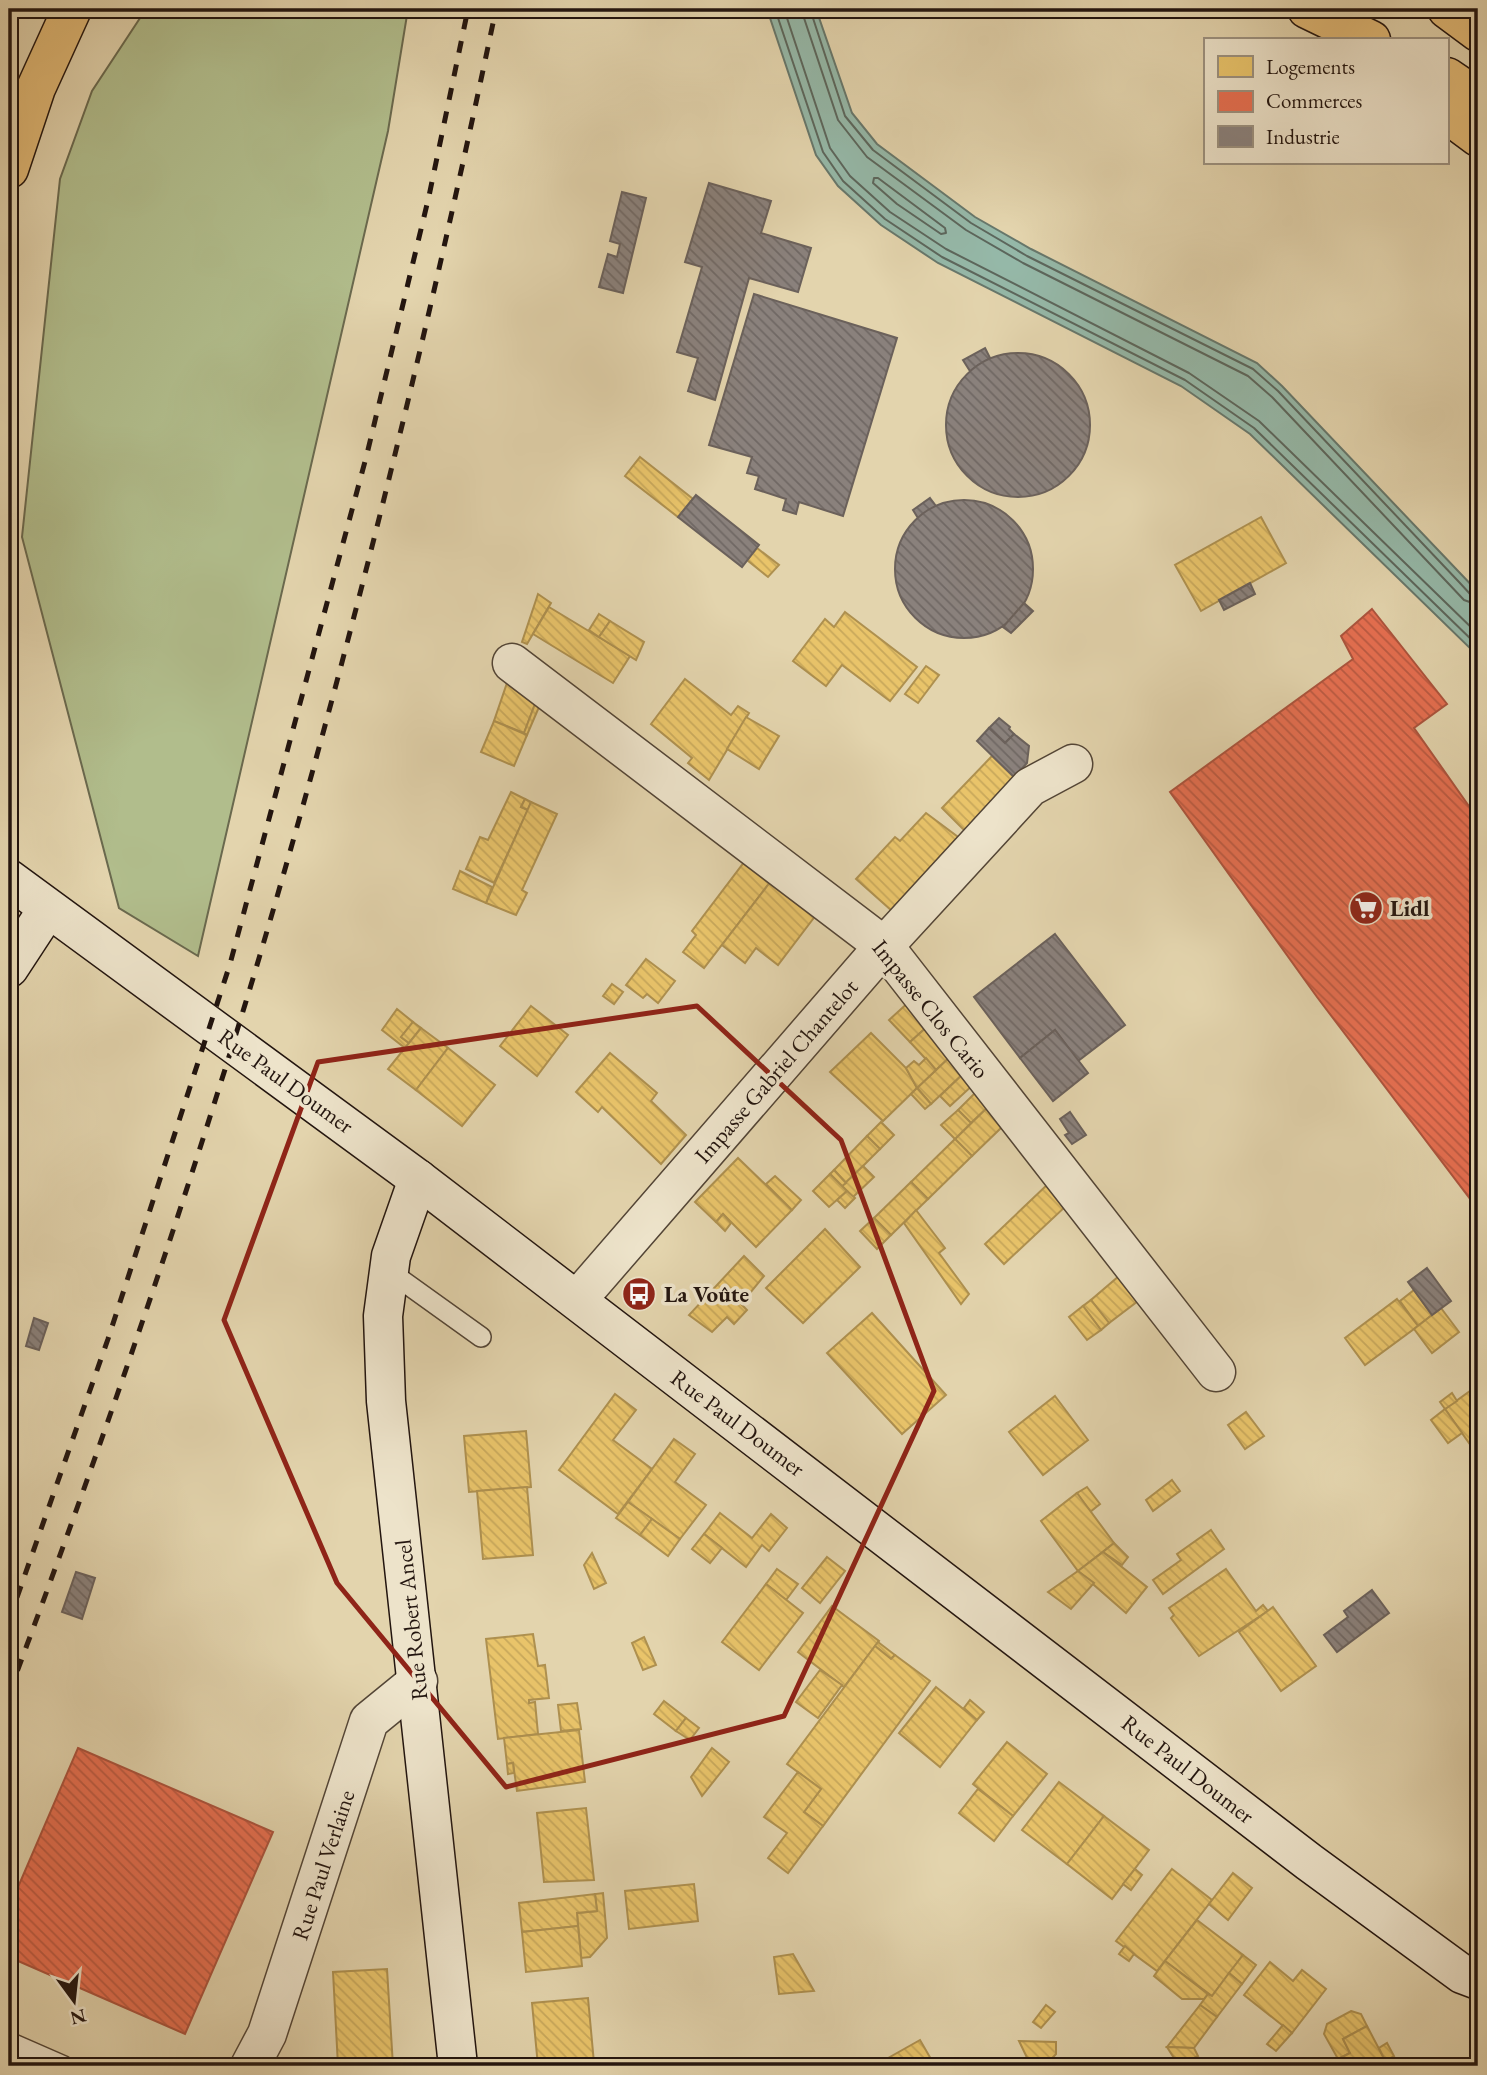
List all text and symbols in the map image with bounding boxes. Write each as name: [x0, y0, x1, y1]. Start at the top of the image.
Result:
legend: [1204, 38, 1448, 164]
text: Logements: [1266, 53, 1355, 80]
text: Commerces: [1266, 87, 1363, 114]
text: Industrie: [1266, 123, 1340, 150]
supermarket icon: Lidl: [1347, 889, 1385, 927]
place label: Lidl: [1390, 893, 1430, 923]
street label: Impasse Clos Cario: [866, 933, 996, 1085]
street label: Impasse Gabriel Chantelot: [688, 972, 865, 1169]
street label: Rue Paul Doumer: [212, 1022, 360, 1140]
bus stop icon: La Voûte: [620, 1275, 658, 1313]
place label: La Voûte: [664, 1279, 749, 1309]
street label: Rue Paul Doumer: [665, 1363, 811, 1483]
street label: Rue Robert Ancel: [388, 1538, 434, 1702]
street label: Rue Paul Doumer: [1116, 1708, 1261, 1830]
street label: Rue Paul Verlaine: [285, 1786, 361, 1944]
north arrow: [38, 1966, 108, 2036]
text: N: [67, 2003, 89, 2031]

